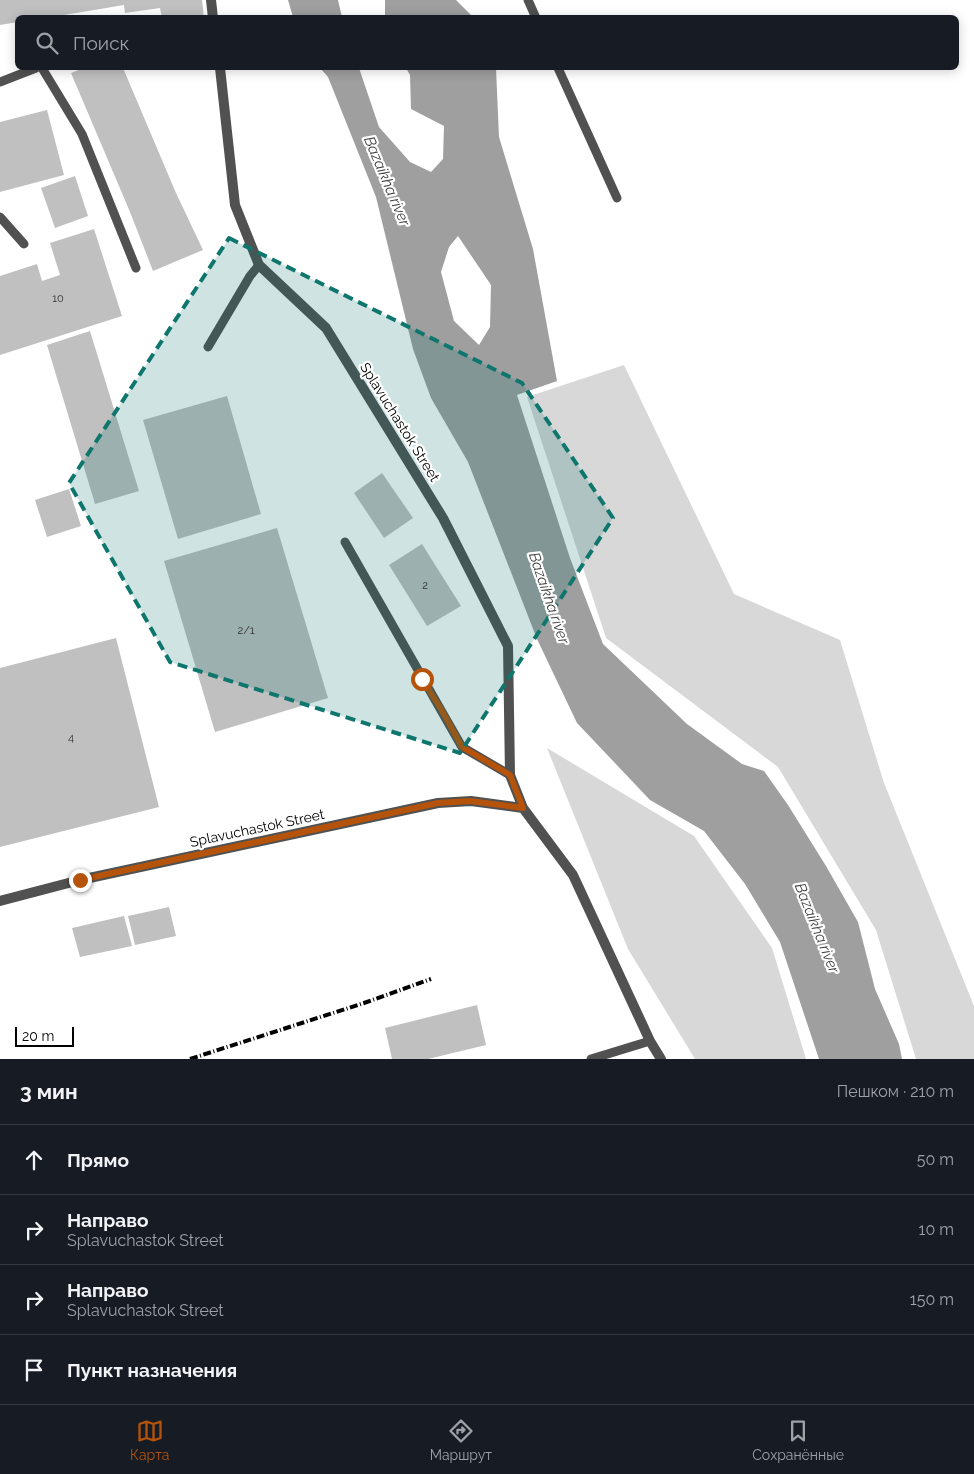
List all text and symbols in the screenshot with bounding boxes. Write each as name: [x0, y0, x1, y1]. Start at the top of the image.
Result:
search box: [15, 15, 959, 70]
icon: search: [33, 29, 61, 57]
text: Поиск: [73, 32, 129, 54]
water label: Bazaikha river: [360, 134, 414, 229]
house number: 10: [52, 292, 64, 305]
street label: Splavuchastok Street: [357, 360, 443, 485]
water label: Bazaikha river: [525, 550, 573, 647]
house number: 2: [422, 579, 428, 592]
house number: 2/1: [238, 624, 255, 637]
route start: [411, 668, 434, 691]
house number: 4: [68, 731, 74, 744]
street label: Splavuchastok Street: [188, 806, 326, 850]
route end: [69, 869, 92, 892]
water label: Bazaikha river: [791, 880, 844, 976]
scale bar: [15, 1024, 74, 1047]
text: 20 m: [22, 1028, 54, 1044]
text: 3 мин: [20, 1079, 78, 1104]
text: Пешком · 210 m: [837, 1082, 954, 1101]
icon: ahead: [20, 1146, 48, 1174]
text: Прямо: [67, 1149, 129, 1171]
text: 50 m: [917, 1150, 954, 1169]
text: Направо: [67, 1209, 148, 1231]
icon: right: [20, 1216, 48, 1244]
text: 10 m: [919, 1220, 954, 1239]
text: Splavuchastok Street: [67, 1231, 224, 1250]
text: Направо: [67, 1279, 148, 1301]
icon: right: [20, 1286, 48, 1314]
text: 150 m: [910, 1290, 954, 1309]
text: Splavuchastok Street: [67, 1301, 224, 1320]
icon: arrive: [20, 1356, 48, 1384]
text: Пункт назначения: [67, 1359, 237, 1381]
tab: Карта: [130, 1417, 170, 1463]
tab: Маршрут: [430, 1417, 492, 1463]
tab: Сохранённые: [752, 1417, 844, 1463]

